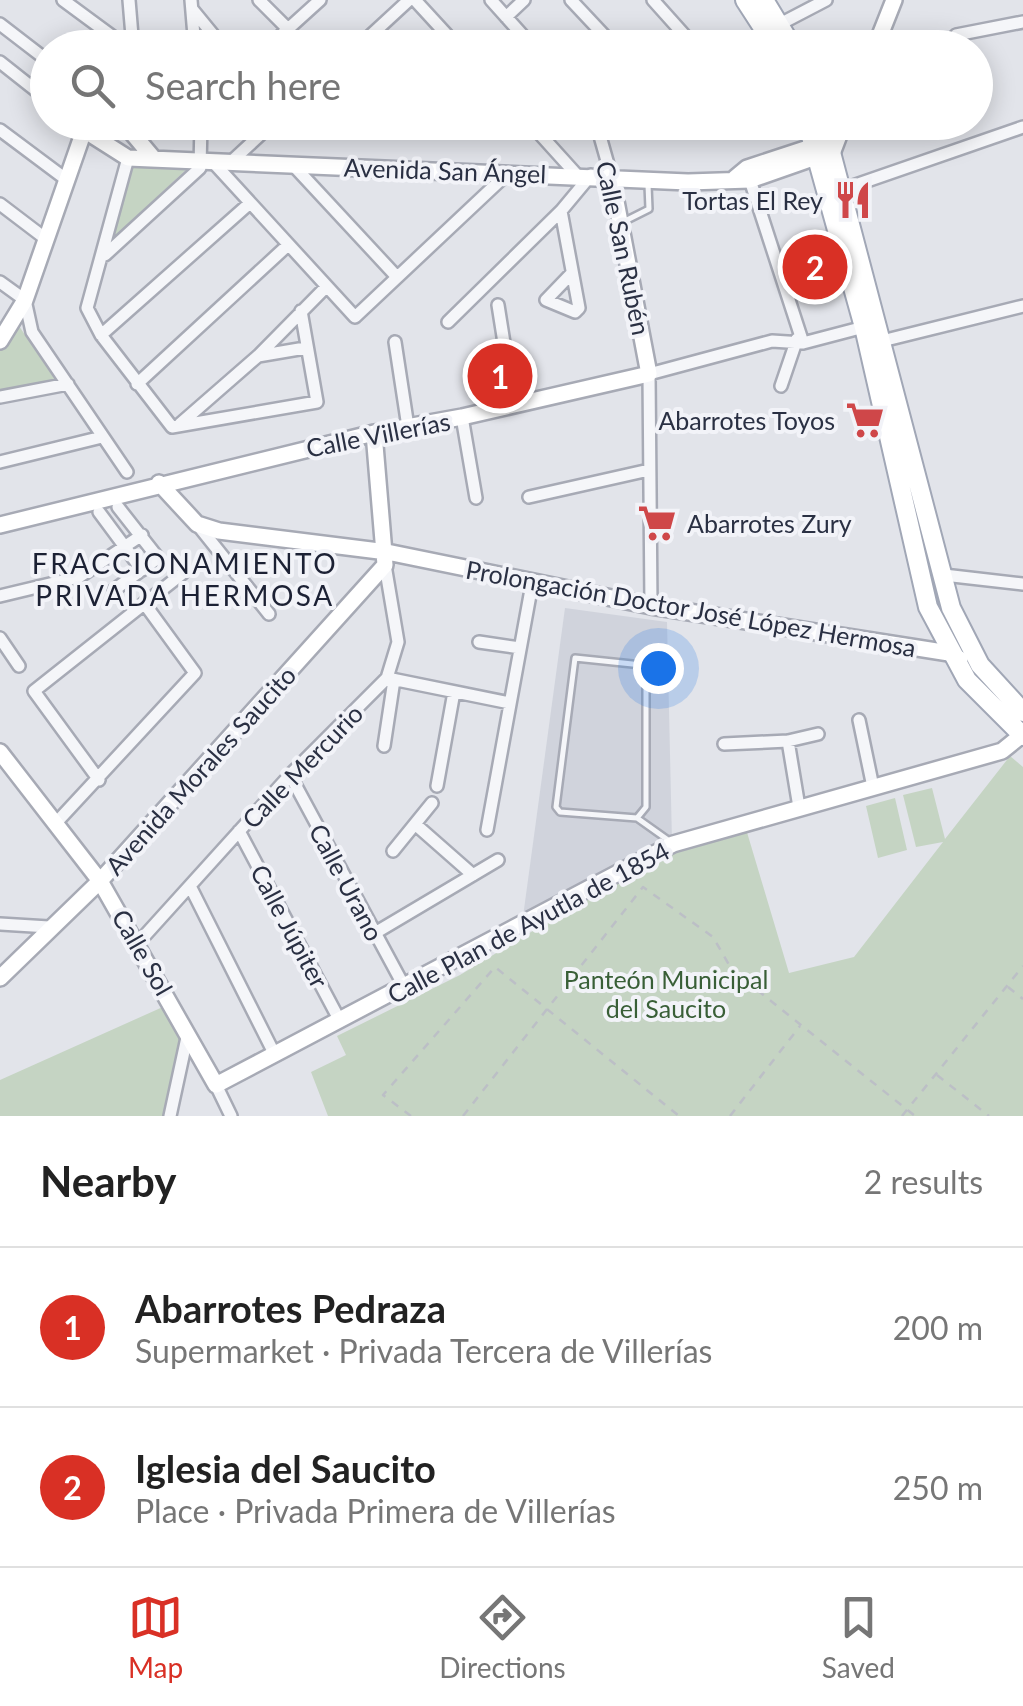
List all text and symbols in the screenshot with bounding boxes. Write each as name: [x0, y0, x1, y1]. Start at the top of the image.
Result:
search box: [30, 30, 993, 140]
icon: search: [65, 58, 120, 113]
text: Search here: [145, 62, 341, 108]
street label: Avenida San Ángel: [343, 151, 547, 189]
street label: Calle San Rubén: [591, 158, 657, 338]
restaurant icon: Tortas El Rey: [832, 179, 874, 221]
place label: Tortas El Rey: [682, 185, 823, 215]
pin: 2: [782, 230, 848, 304]
pin: 1: [468, 338, 532, 414]
supermarket icon: Abarrotes Toyos: [844, 399, 886, 441]
street label: Calle Villerías: [304, 405, 452, 463]
place label: Abarrotes Toyos: [658, 405, 835, 435]
supermarket icon: Abarrotes Zury: [636, 502, 678, 544]
place label: Abarrotes Zury: [687, 508, 852, 538]
district label: FRACCIONAMIENTO PRIVADA HERMOSA: [32, 546, 338, 612]
street label: Prolongación Doctor José López Hermosa: [464, 554, 918, 662]
your location: [633, 643, 684, 694]
street label: Avenida Morales Saucito: [99, 660, 301, 880]
street label: Calle Mercurio: [236, 698, 368, 834]
street label: Calle Urano: [304, 818, 390, 946]
street label: Calle Plan de Ayutla de 1854: [382, 835, 674, 1009]
street label: Calle Júpiter: [245, 859, 335, 993]
street label: Calle Sol: [106, 904, 180, 1000]
park label: Panteón Municipal del Saucito: [564, 964, 768, 1023]
text: Nearby: [40, 1156, 177, 1206]
text: 2 results: [864, 1162, 983, 1201]
text: Abarrotes Pedraza: [135, 1285, 446, 1331]
text: 1: [63, 1308, 82, 1347]
text: 200 m: [893, 1308, 983, 1347]
text: Supermarket · Privada Tercera de Villerías: [135, 1331, 712, 1370]
text: Iglesia del Saucito: [135, 1445, 436, 1491]
text: 2: [63, 1468, 82, 1507]
text: 250 m: [893, 1468, 983, 1507]
text: Place · Privada Primera de Villerías: [135, 1491, 616, 1530]
tab: Map: [128, 1590, 183, 1684]
tab: Directions: [439, 1590, 566, 1684]
tab: Saved: [822, 1590, 895, 1684]

